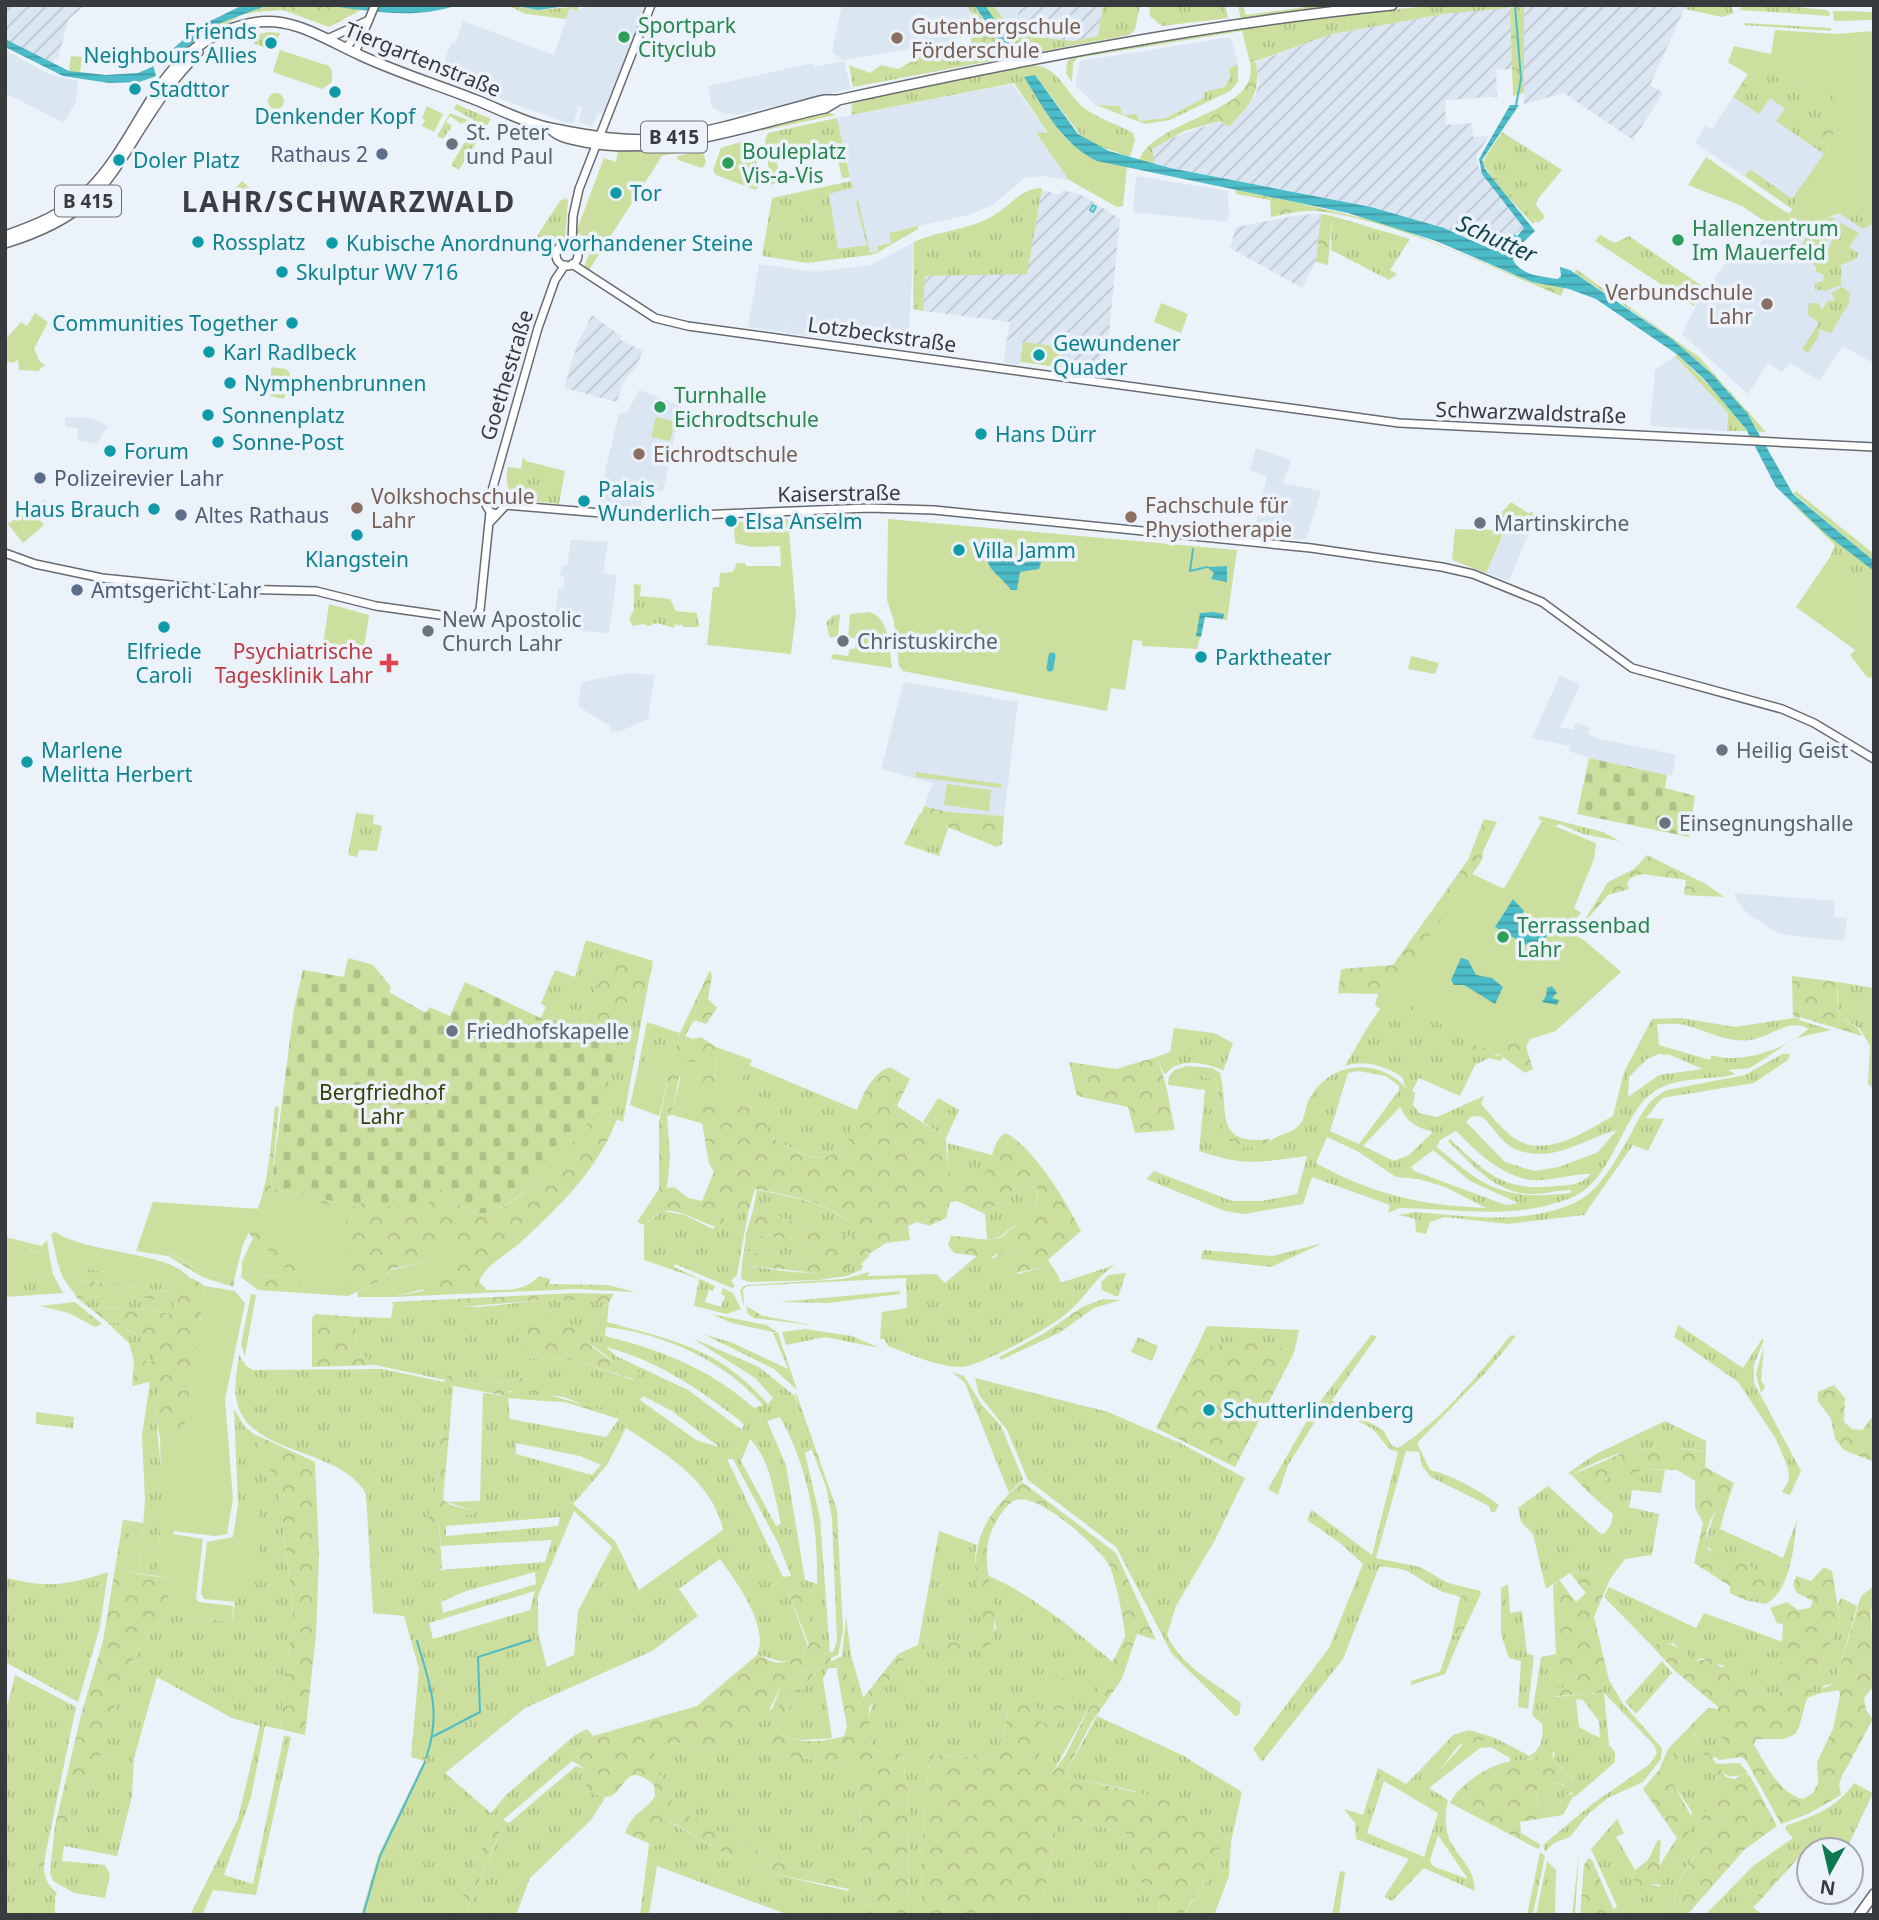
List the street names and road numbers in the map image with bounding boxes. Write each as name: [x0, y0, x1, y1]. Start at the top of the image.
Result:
street label: Tiergartenstraße: [341, 15, 505, 103]
road number: B 415: [641, 122, 707, 153]
road number: B 415: [55, 186, 121, 216]
street label: Goethestraße: [473, 306, 539, 444]
street label: Lotzbeckstraße: [806, 310, 958, 358]
street label: Schwarzwaldstraße: [1435, 395, 1627, 429]
street label: Kaiserstraße: [777, 478, 901, 508]

